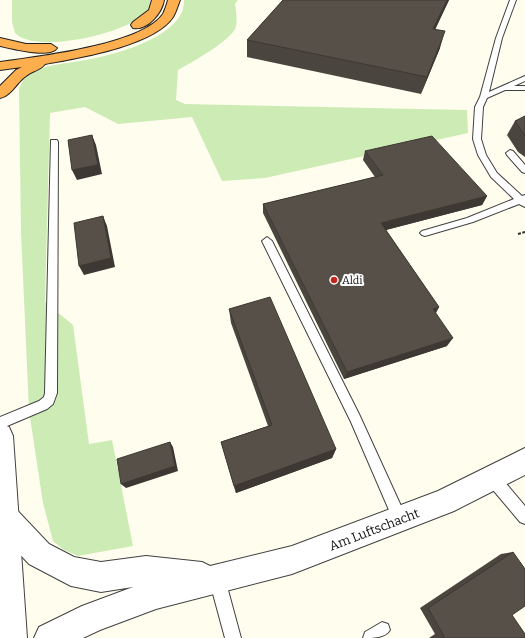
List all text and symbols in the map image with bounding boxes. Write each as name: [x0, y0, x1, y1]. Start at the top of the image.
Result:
place label: Aldi: [342, 274, 363, 287]
marker: Aldi: [329, 275, 339, 285]
street label: Am Luftschacht: [327, 505, 422, 554]

